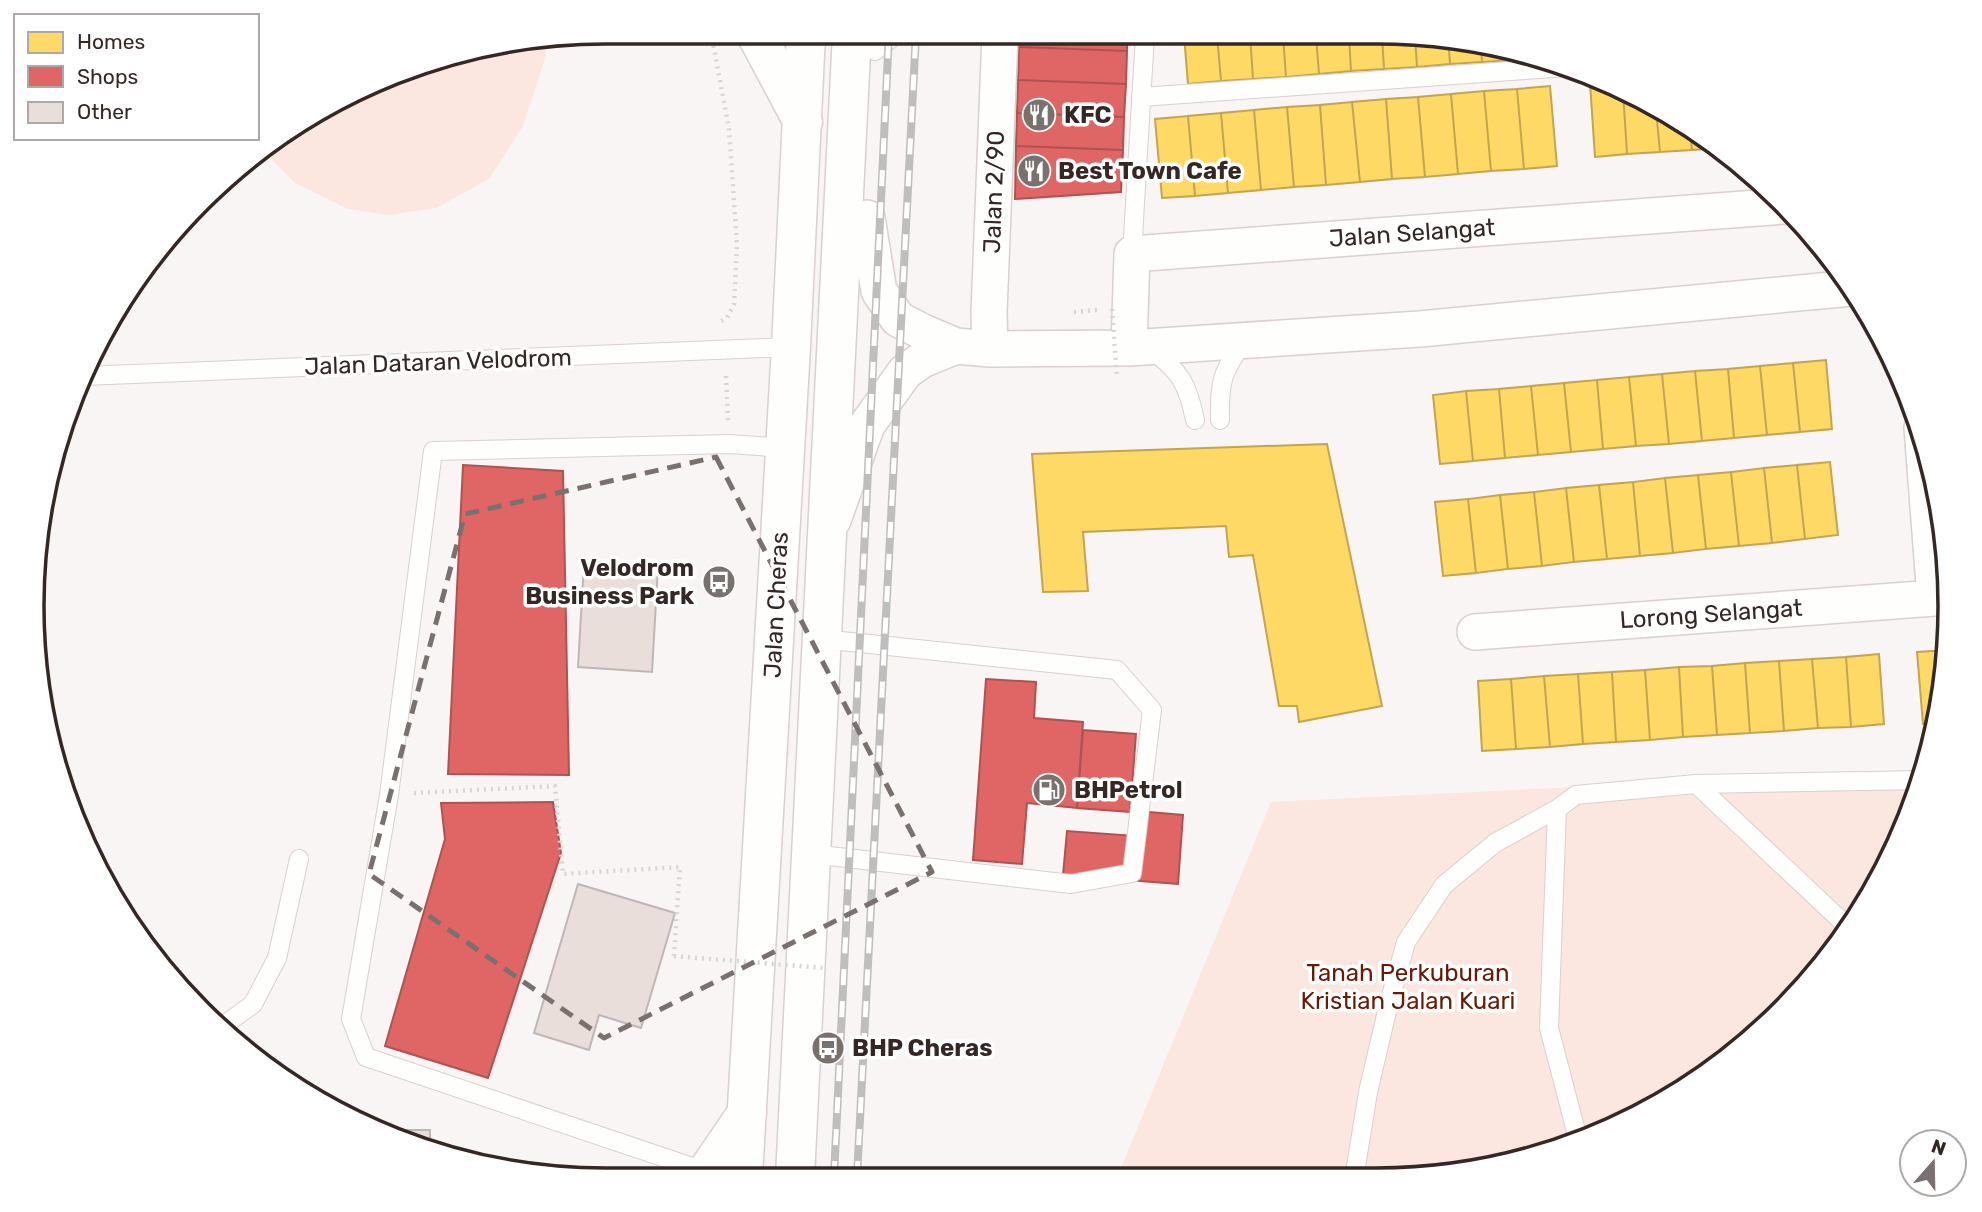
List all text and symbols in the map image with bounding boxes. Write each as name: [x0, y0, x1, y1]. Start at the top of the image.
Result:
legend: [14, 14, 259, 140]
text: Homes: [77, 29, 145, 54]
text: Shops: [77, 64, 138, 89]
restaurant icon: KFC: [1020, 96, 1058, 134]
text: Other: [77, 99, 132, 124]
place label: KFC: [1064, 101, 1112, 129]
street label: Jalan 2/90: [978, 130, 1010, 254]
restaurant icon: Best Town Cafe: [1015, 152, 1053, 190]
place label: Best Town Cafe: [1058, 157, 1242, 185]
street label: Jalan Selangat: [1328, 213, 1496, 253]
street label: Jalan Dataran Velodrom: [304, 343, 572, 381]
street label: Jalan Cheras: [758, 531, 794, 679]
place label: Velodrom Business Park: [525, 554, 694, 610]
bus stop icon: Velodrom Business Park: [700, 563, 738, 601]
street label: Lorong Selangat: [1619, 594, 1803, 634]
fuel station icon: BHPetrol: [1030, 771, 1068, 809]
place label: BHPetrol: [1074, 776, 1183, 804]
park label: Tanah Perkuburan Kristian Jalan Kuari: [1301, 959, 1515, 1015]
bus stop icon: BHP Cheras: [809, 1029, 847, 1067]
place label: BHP Cheras: [852, 1034, 992, 1062]
north arrow: [1898, 1128, 1968, 1198]
text: N: [1928, 1134, 1949, 1161]

